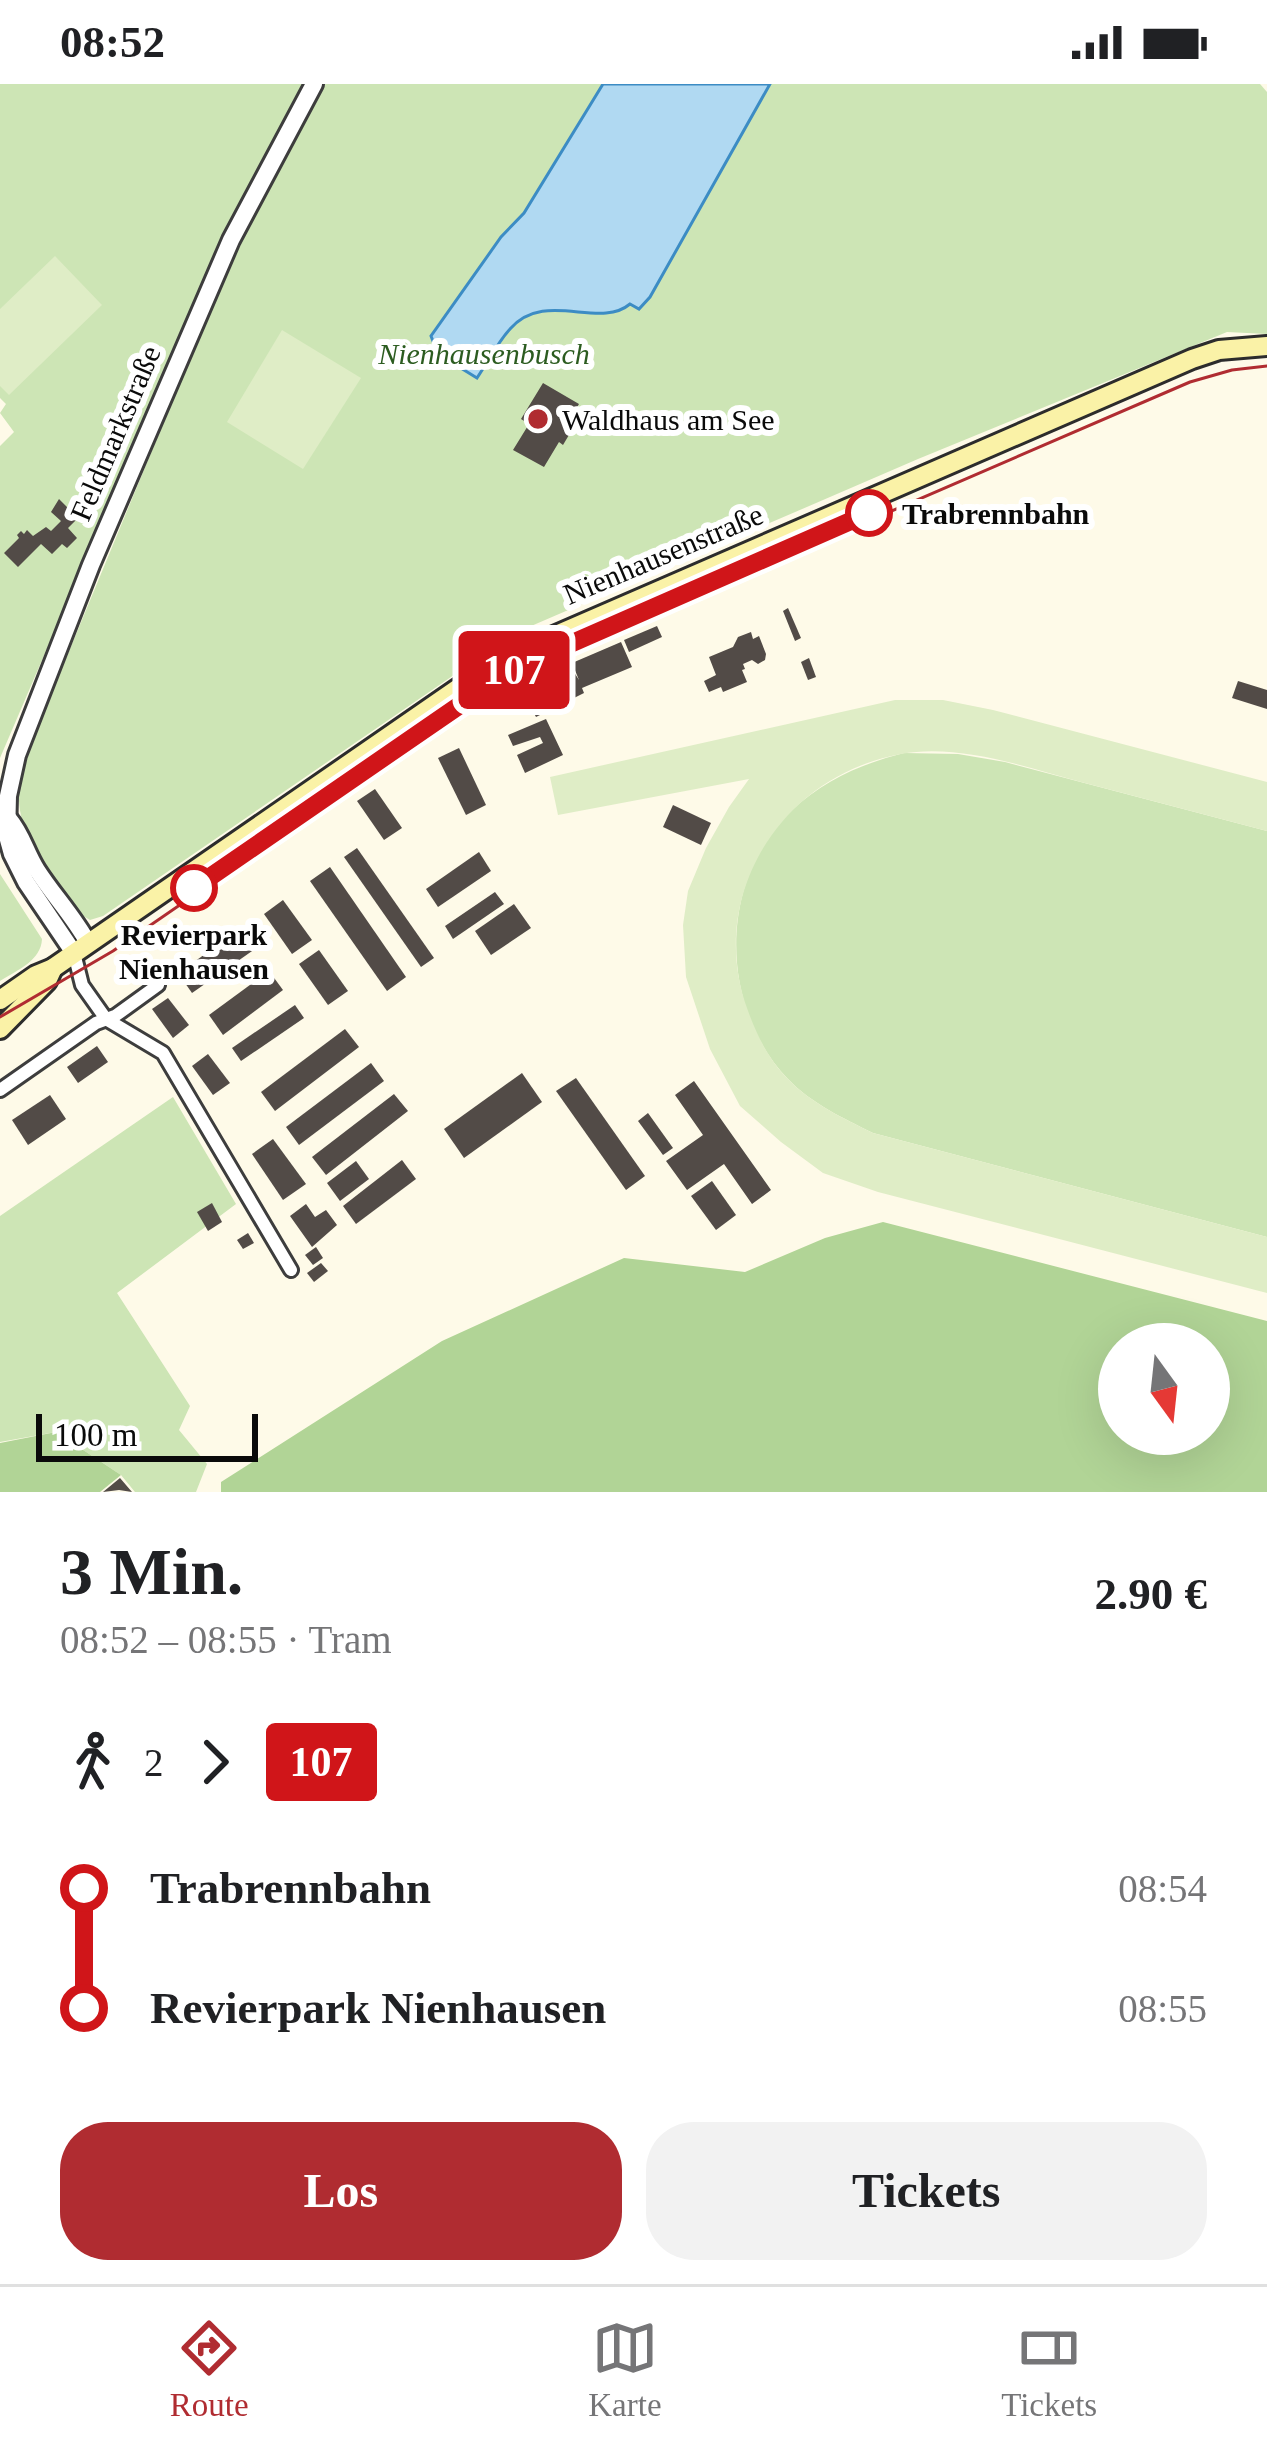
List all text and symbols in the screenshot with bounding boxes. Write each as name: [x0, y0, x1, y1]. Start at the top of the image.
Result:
text: 08:52: [60, 17, 165, 67]
park label: Nienhausenbusch: [377, 337, 590, 370]
street label: Feldmarkstraße: [63, 341, 167, 525]
place label: Waldhaus am See: [562, 403, 775, 436]
marker: Waldhaus am See: [525, 406, 551, 432]
marker: Trabrennbahn: [847, 491, 891, 535]
street label: Nienhausenstraße: [558, 497, 768, 611]
place label: Trabrennbahn: [902, 497, 1090, 530]
line badge: 107: [445, 631, 583, 709]
text: 107: [483, 647, 546, 693]
marker: Revierpark Nienhausen: [172, 866, 216, 910]
place label: Revierpark Nienhausen: [119, 918, 269, 985]
north arrow: [1098, 1323, 1230, 1455]
map controls: [1098, 1323, 1230, 1455]
scale bar: [36, 1408, 258, 1461]
text: 100 m: [54, 1417, 137, 1453]
text: 3 Min.: [60, 1535, 243, 1608]
text: 2.90 €: [1095, 1569, 1207, 1619]
text: 08:52 – 08:55 · Tram: [60, 1618, 392, 1661]
icon: walk: [60, 1729, 126, 1795]
icon: forward: [182, 1729, 248, 1795]
text: 107: [290, 1739, 353, 1785]
text: 2: [144, 1741, 164, 1784]
text: Trabrennbahn: [150, 1863, 431, 1913]
text: 08:54: [1118, 1867, 1207, 1910]
text: Revierpark Nienhausen: [150, 1983, 606, 2033]
text: 08:55: [1118, 1987, 1207, 2030]
button: Los: [60, 2122, 622, 2260]
button: Tickets: [646, 2122, 1207, 2260]
tab: Route: [170, 2315, 249, 2424]
tab: Karte: [588, 2315, 662, 2424]
tab: Tickets: [1001, 2315, 1097, 2424]

